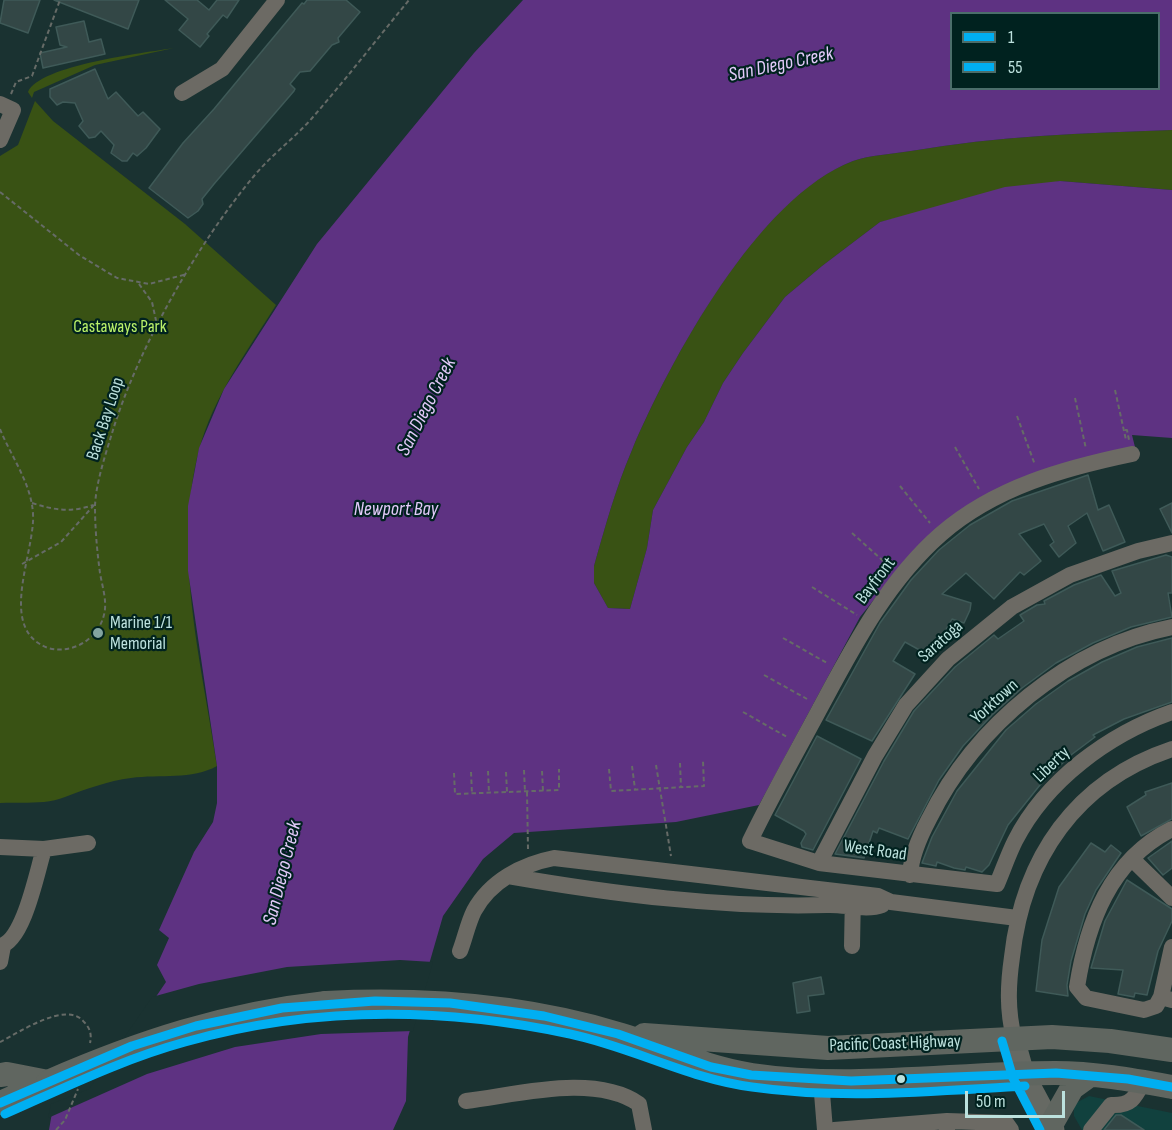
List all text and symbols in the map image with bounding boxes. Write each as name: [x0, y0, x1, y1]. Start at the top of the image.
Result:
legend: [950, 12, 1160, 90]
text: 1: [1008, 27, 1014, 48]
water label: San Diego Creek: [727, 42, 835, 88]
text: 55: [1008, 57, 1022, 78]
park label: Castaways Park: [73, 316, 167, 338]
water label: San Diego Creek: [392, 354, 462, 460]
street label: Back Bay Loop: [83, 375, 129, 463]
water label: Newport Bay: [354, 498, 438, 522]
street label: Bayfront: [851, 553, 901, 609]
place label: Marine 1/1 Memorial: [110, 612, 172, 654]
street label: Saratoga: [914, 616, 968, 668]
marker: Marine 1/1 Memorial: [91, 626, 105, 640]
street label: Yorktown: [967, 675, 1023, 729]
street label: Liberty: [1029, 742, 1075, 788]
water label: San Diego Creek: [258, 819, 308, 927]
street label: West Road: [842, 836, 908, 866]
street label: Pacific Coast Highway: [829, 1031, 961, 1057]
unlabelled marker: [895, 1073, 907, 1085]
scale bar: [968, 1079, 1068, 1117]
text: 50 m: [976, 1091, 1006, 1112]

